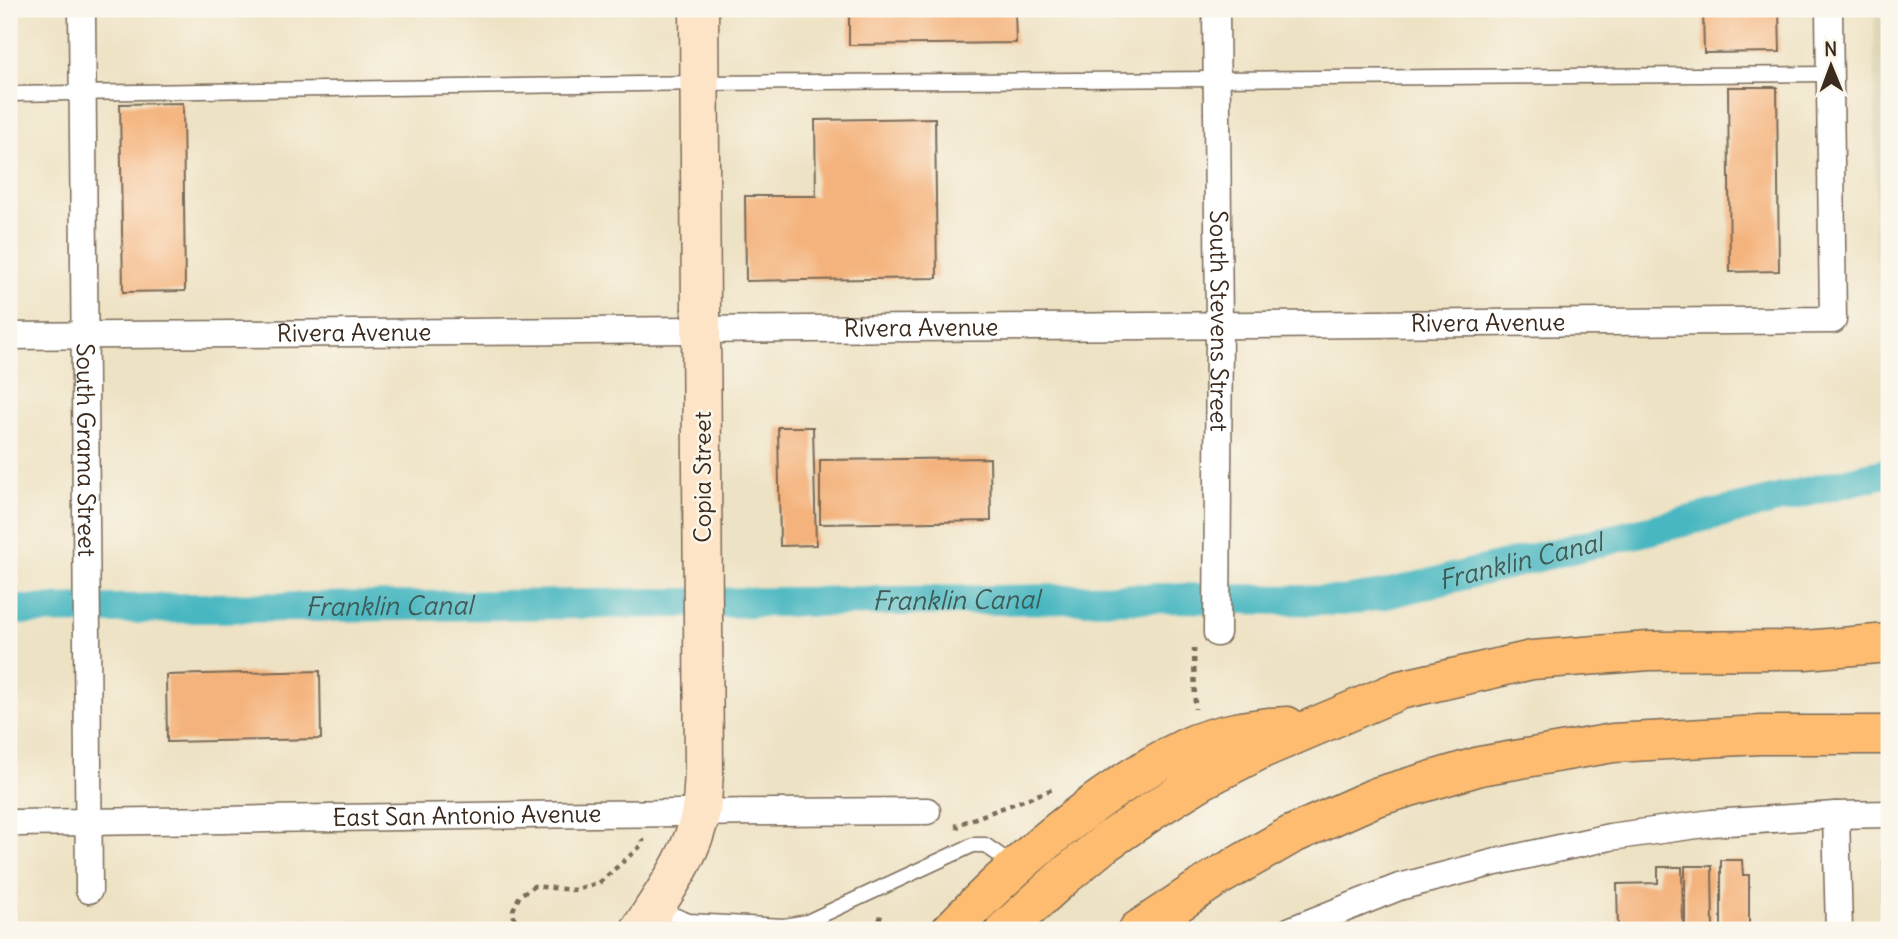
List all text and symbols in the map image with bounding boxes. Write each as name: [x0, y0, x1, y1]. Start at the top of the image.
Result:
north arrow: [1797, 32, 1867, 102]
text: N: [1824, 37, 1837, 61]
street label: South Stevens Street: [1204, 210, 1235, 432]
street label: Rivera Avenue: [1410, 306, 1565, 338]
street label: Rivera Avenue: [843, 311, 998, 343]
street label: Rivera Avenue: [277, 316, 431, 348]
street label: South Grama Street: [71, 343, 102, 557]
street label: Copia Street: [687, 411, 717, 543]
water label: Franklin Canal: [1435, 524, 1609, 597]
water label: Franklin Canal: [872, 582, 1043, 617]
water label: Franklin Canal: [305, 588, 476, 623]
street label: East San Antonio Avenue: [332, 798, 601, 832]

